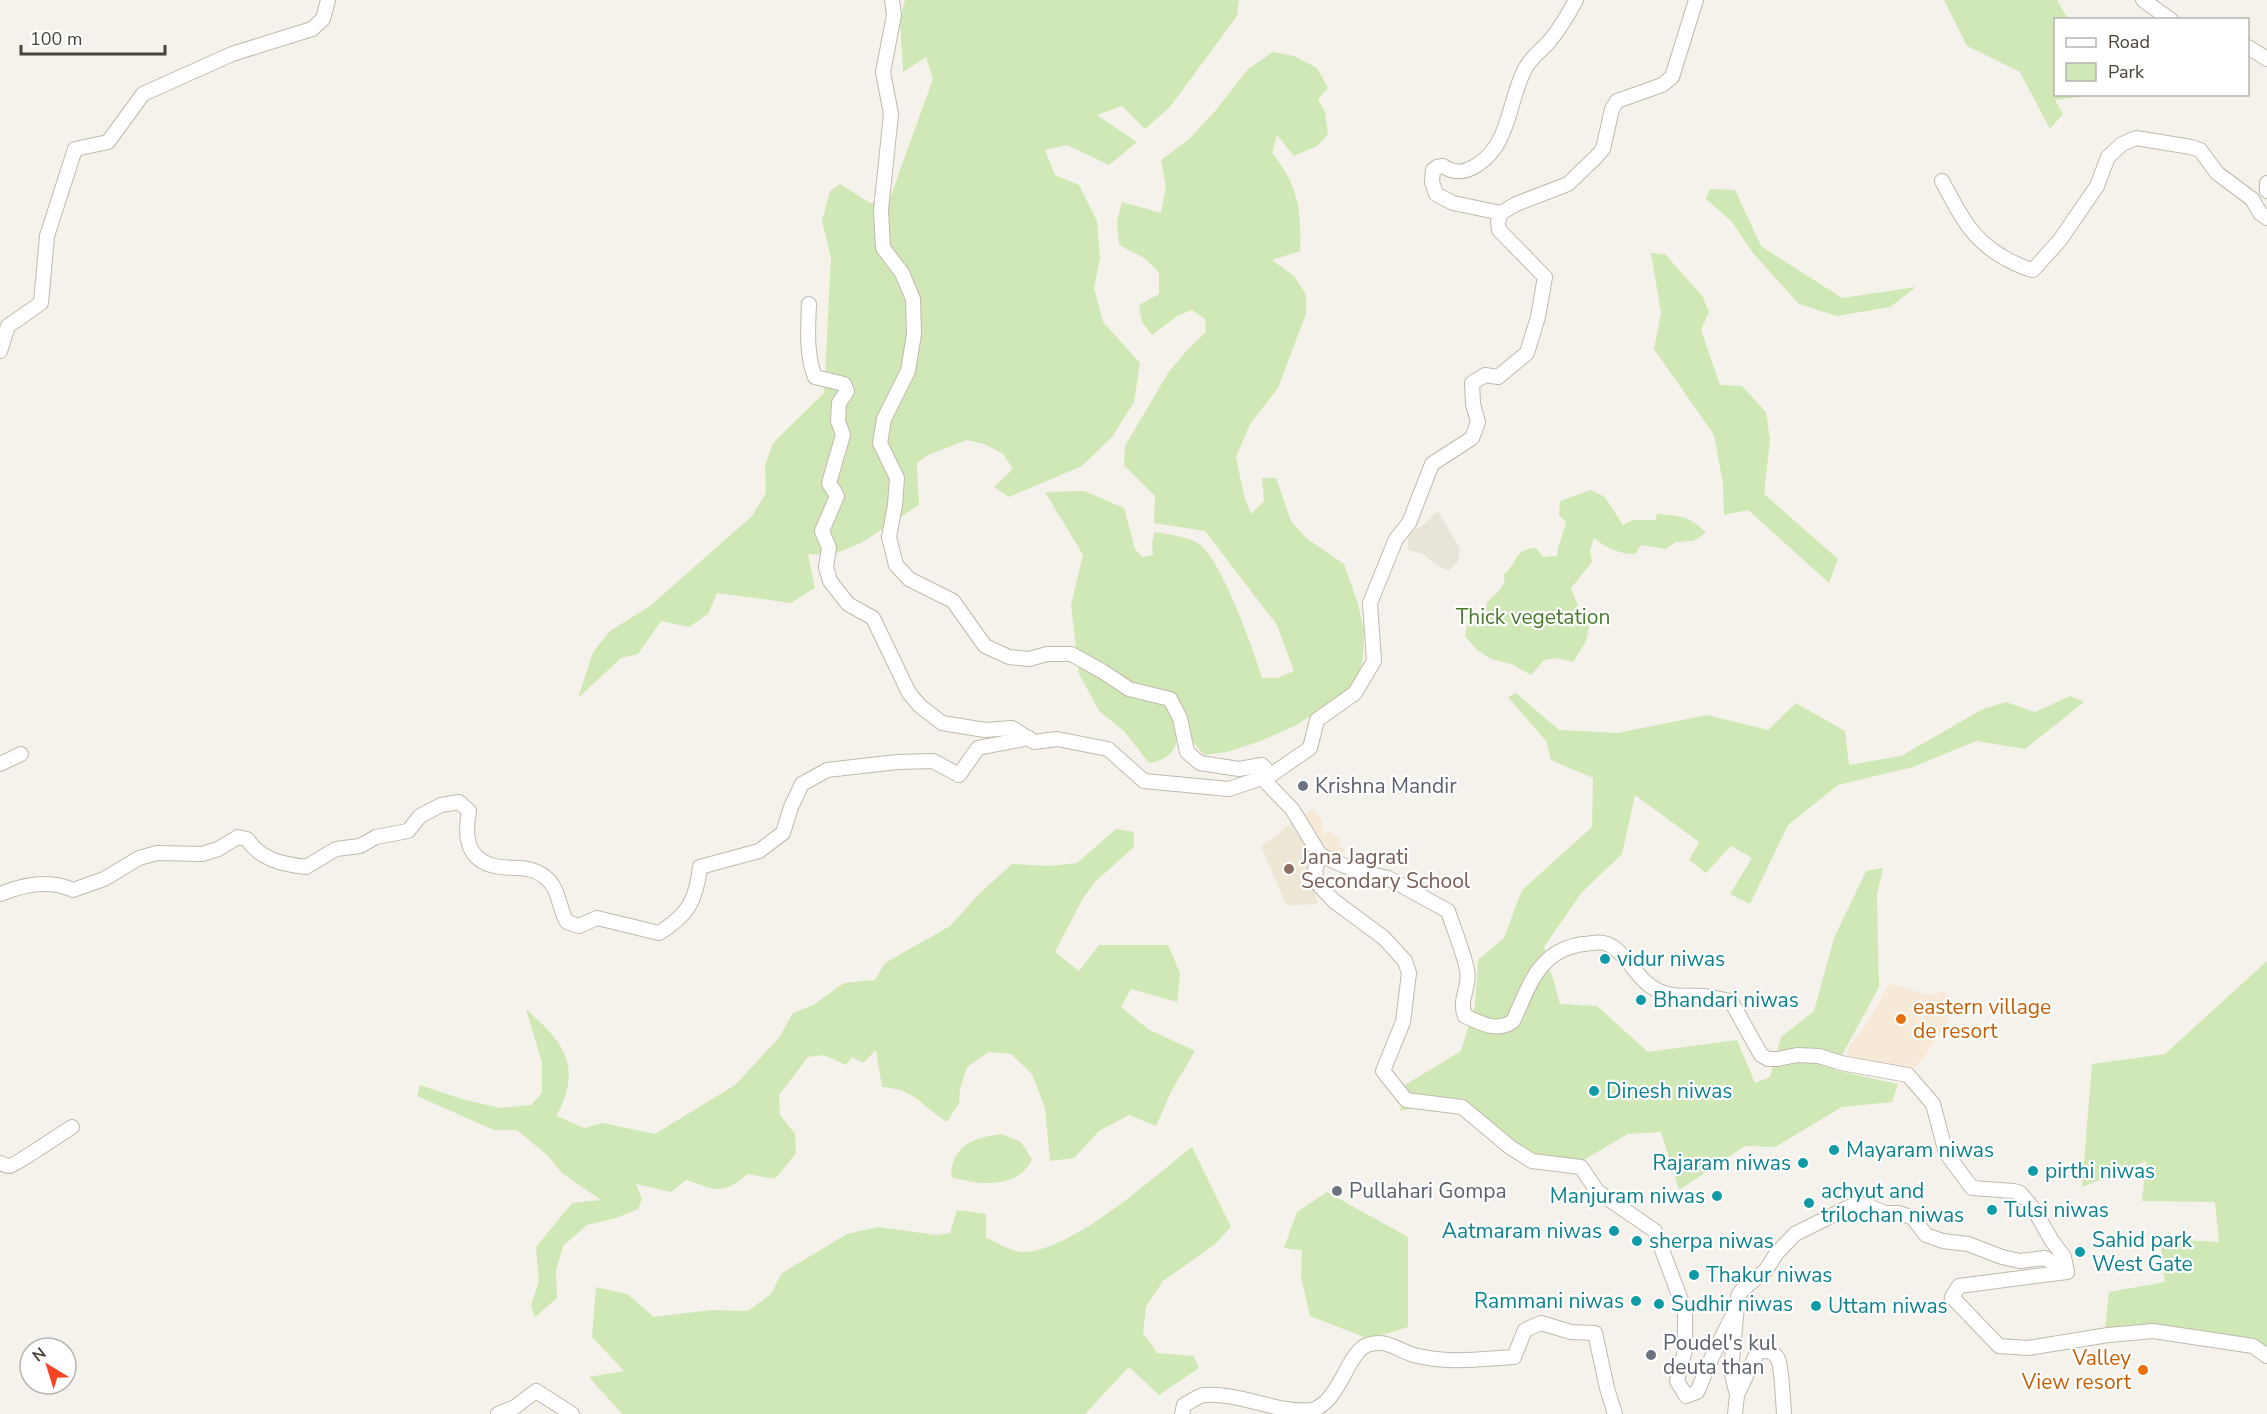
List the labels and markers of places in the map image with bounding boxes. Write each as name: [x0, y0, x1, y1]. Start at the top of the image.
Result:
place label: Krishna Mandir: [1315, 772, 1457, 800]
marker: Krishna Mandir: [1296, 779, 1310, 793]
place label: Jana Jagrati Secondary School: [1300, 843, 1471, 895]
marker: Jana Jagrati Secondary School: [1282, 862, 1296, 876]
place label: vidur niwas: [1617, 945, 1725, 973]
marker: vidur niwas: [1598, 952, 1612, 966]
place label: Bhandari niwas: [1653, 986, 1799, 1014]
marker: Bhandari niwas: [1634, 993, 1648, 1007]
place label: eastern village de resort: [1913, 993, 2051, 1045]
marker: eastern village de resort: [1894, 1012, 1908, 1026]
place label: Dinesh niwas: [1606, 1077, 1732, 1105]
marker: Dinesh niwas: [1587, 1084, 1601, 1098]
place label: Mayaram niwas: [1846, 1136, 1994, 1164]
marker: Mayaram niwas: [1827, 1143, 1841, 1157]
place label: Rajaram niwas: [1652, 1149, 1791, 1177]
marker: Rajaram niwas: [1796, 1156, 1810, 1170]
place label: pirthi niwas: [2045, 1157, 2155, 1185]
marker: pirthi niwas: [2026, 1164, 2040, 1178]
place label: Pullahari Gompa: [1349, 1177, 1507, 1205]
place label: achyut and trilochan niwas: [1821, 1177, 1964, 1229]
place label: Manjuram niwas: [1550, 1182, 1705, 1210]
marker: Pullahari Gompa: [1330, 1184, 1344, 1198]
marker: Manjuram niwas: [1710, 1189, 1724, 1203]
marker: achyut and trilochan niwas: [1802, 1196, 1816, 1210]
place label: Tulsi niwas: [2004, 1196, 2109, 1224]
marker: Tulsi niwas: [1985, 1203, 1999, 1217]
place label: Aatmaram niwas: [1442, 1217, 1602, 1245]
marker: Aatmaram niwas: [1607, 1224, 1621, 1238]
place label: Sahid park West Gate: [2092, 1226, 2193, 1278]
place label: sherpa niwas: [1649, 1227, 1774, 1255]
marker: sherpa niwas: [1630, 1234, 1644, 1248]
marker: Sahid park West Gate: [2073, 1245, 2087, 1259]
place label: Thakur niwas: [1706, 1261, 1832, 1289]
marker: Thakur niwas: [1687, 1268, 1701, 1282]
place label: Rammani niwas: [1474, 1287, 1624, 1315]
place label: Sudhir niwas: [1671, 1290, 1793, 1318]
place label: Uttam niwas: [1828, 1292, 1948, 1320]
marker: Rammani niwas: [1629, 1294, 1643, 1308]
marker: Sudhir niwas: [1652, 1297, 1666, 1311]
marker: Uttam niwas: [1809, 1299, 1823, 1313]
place label: Poudel's kul deuta than: [1663, 1329, 1778, 1381]
place label: Valley View resort: [2021, 1344, 2132, 1396]
marker: Poudel's kul deuta than: [1644, 1348, 1658, 1362]
marker: Valley View resort: [2136, 1363, 2150, 1377]

